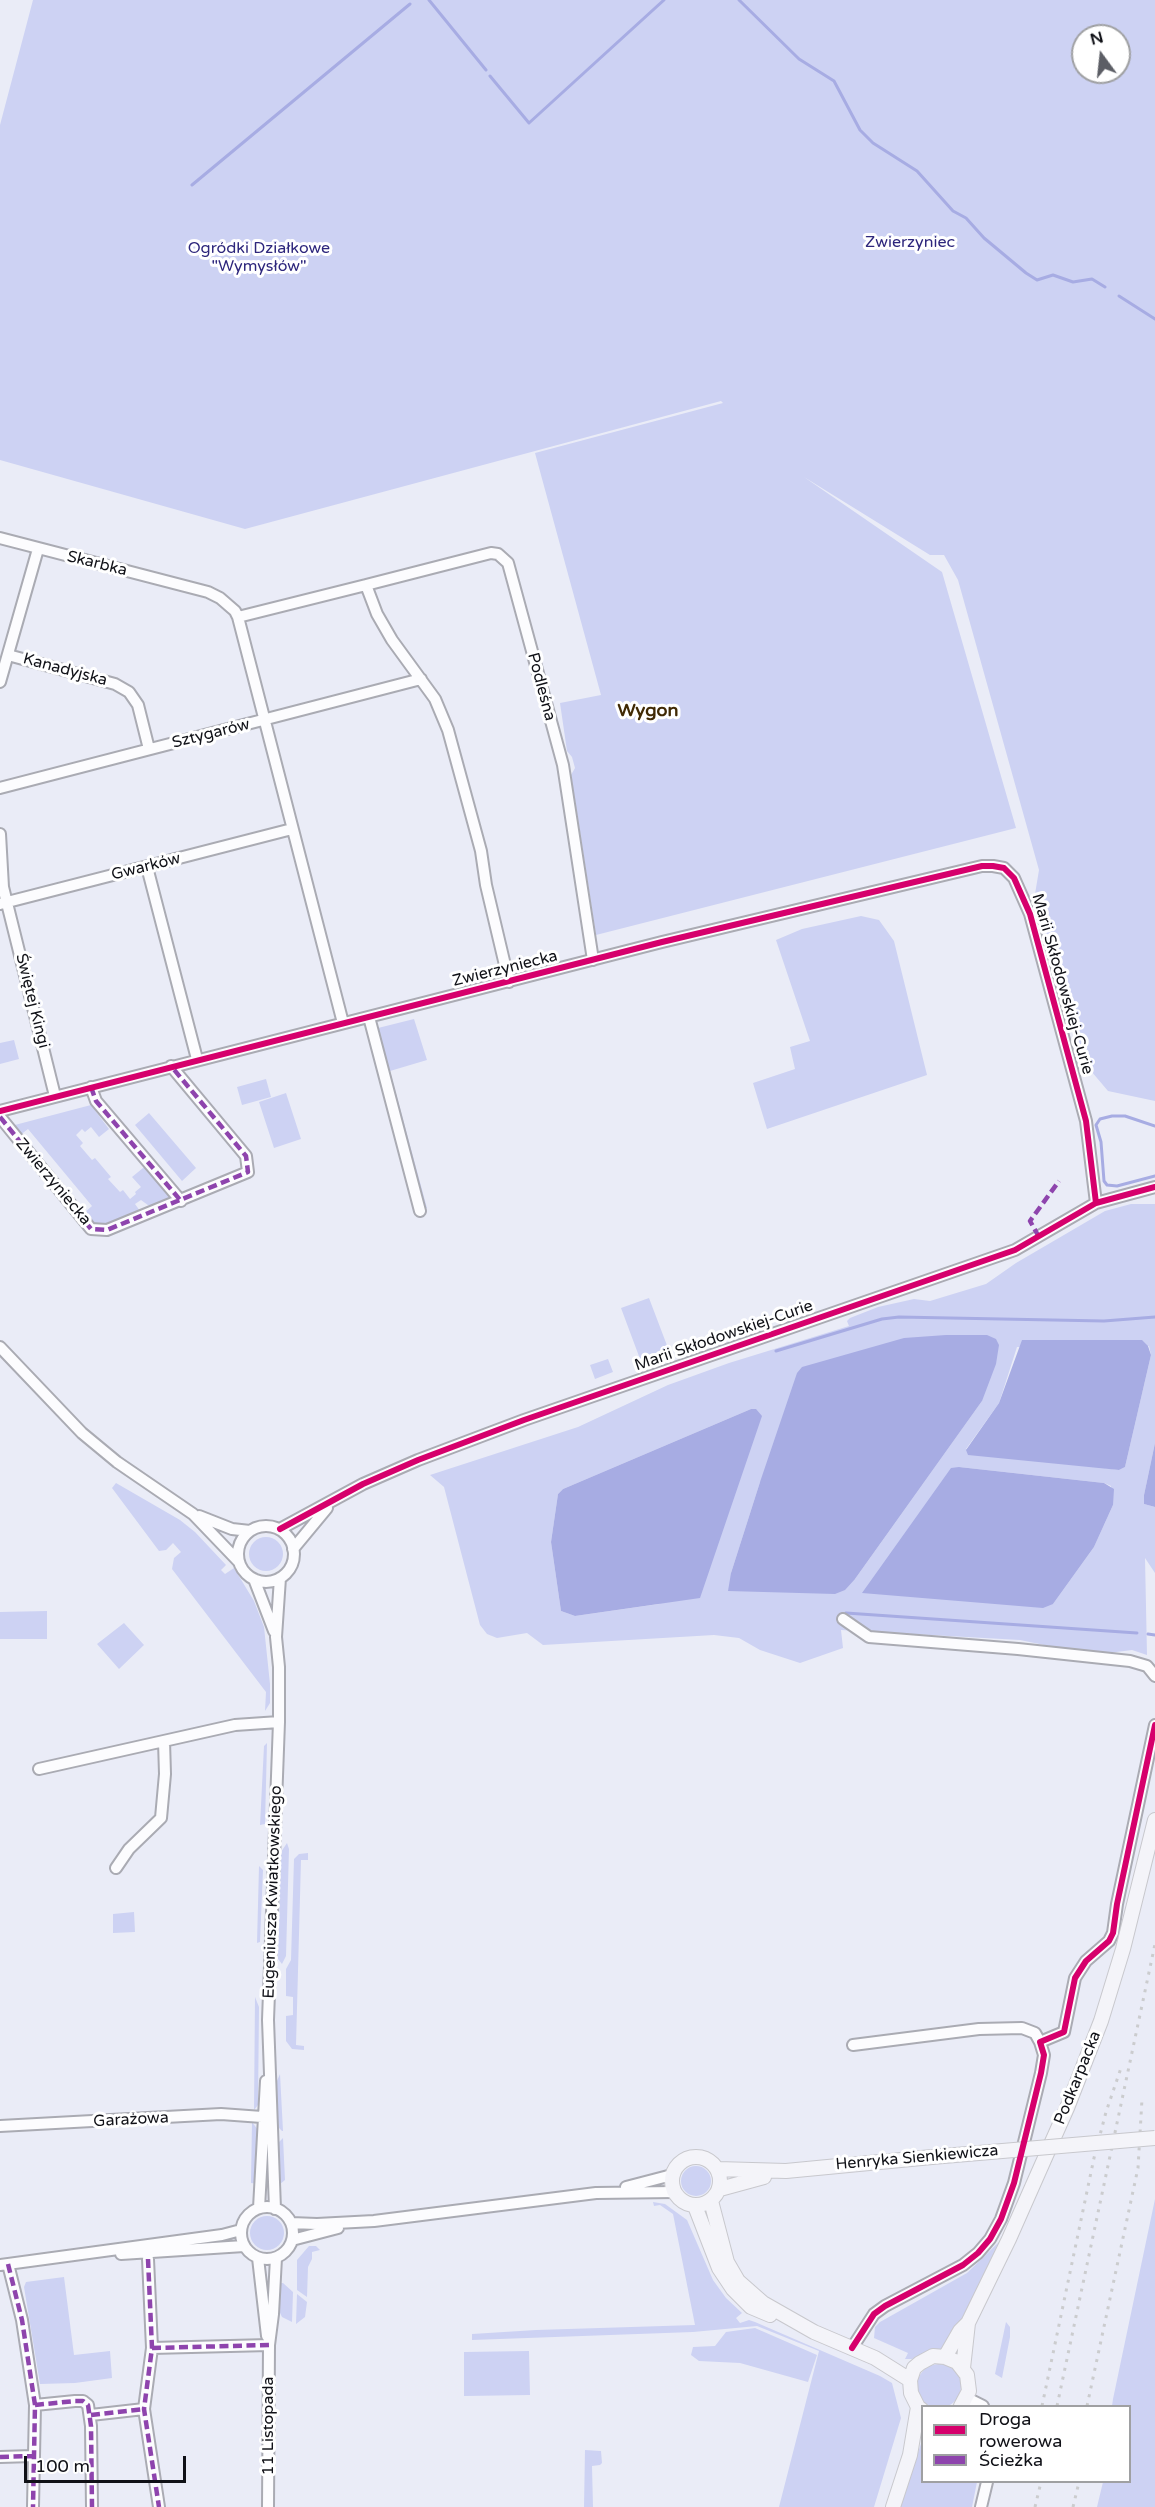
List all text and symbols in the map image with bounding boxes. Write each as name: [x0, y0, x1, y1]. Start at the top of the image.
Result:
north arrow: [1071, 24, 1131, 84]
text: N: [1088, 27, 1106, 50]
park label: Zwierzyniec: [865, 233, 955, 253]
park label: Ogródki Działkowe "Wymysłów": [188, 239, 330, 277]
street label: Skarbka: [65, 547, 129, 581]
street label: Kanadyjska: [21, 650, 109, 690]
street label: Podleśna: [523, 651, 559, 723]
district label: Wygon: [618, 700, 678, 722]
street label: Sztygarów: [170, 715, 252, 753]
street label: Gwarków: [109, 849, 183, 885]
street label: Marii Skłodowskiej-Curie: [1027, 891, 1097, 1077]
street label: Zwierzyniecka: [451, 947, 559, 991]
street label: Świętej Kingi: [11, 952, 53, 1050]
street label: Zwierzyniecka: [11, 1135, 95, 1229]
street label: Marii Skłodowskiej-Curie: [632, 1296, 816, 1376]
street label: Eugeniusza Kwiatkowskiego: [260, 1785, 286, 1999]
street label: Podkarpacka: [1051, 2028, 1105, 2128]
street label: Garażowa: [93, 2108, 169, 2132]
street label: Henryka Sienkiewicza: [835, 2141, 999, 2175]
street label: 11 Listopada: [259, 2377, 279, 2475]
legend: [921, 2405, 1131, 2483]
text: Droga rowerowa: [979, 2408, 1062, 2452]
scale bar: [27, 2444, 189, 2482]
text: Ścieżka: [979, 2449, 1043, 2471]
text: 100 m: [35, 2455, 90, 2477]

